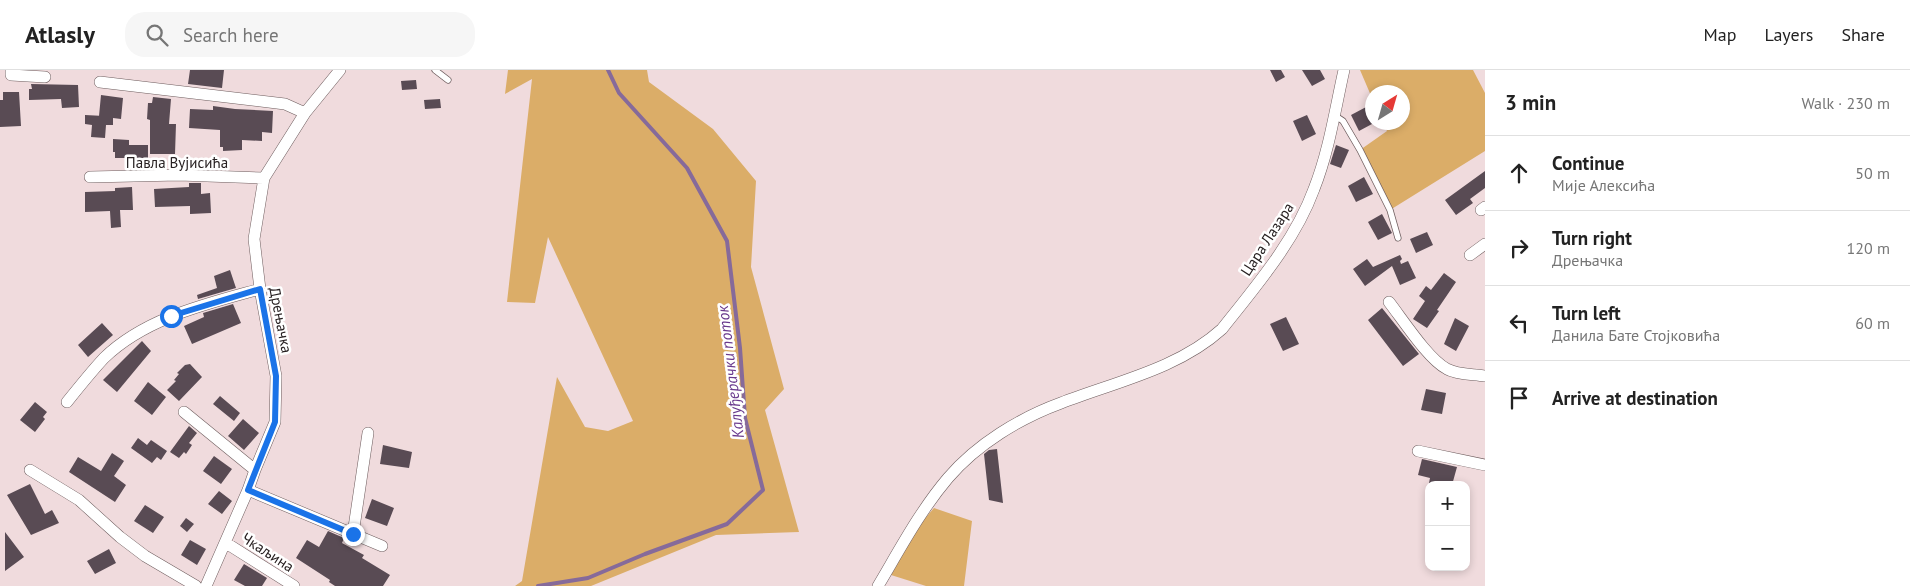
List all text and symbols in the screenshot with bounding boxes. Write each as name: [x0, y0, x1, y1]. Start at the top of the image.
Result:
search box: [125, 12, 475, 57]
text: Atlasly: [25, 19, 95, 50]
icon: search: [143, 21, 171, 49]
text: Search here: [183, 23, 279, 47]
text: Map: [1704, 23, 1736, 46]
text: Layers: [1764, 23, 1813, 46]
text: Share: [1841, 23, 1885, 46]
north arrow: [1365, 85, 1410, 130]
text: 3 min: [1505, 89, 1556, 116]
text: Walk · 230 m: [1801, 93, 1890, 113]
text: Continue: [1552, 151, 1624, 175]
street label: Павла Вујисића: [126, 153, 228, 172]
icon: ahead: [1505, 159, 1533, 187]
text: 50 m: [1855, 163, 1890, 183]
text: Мије Алексића: [1552, 175, 1655, 195]
street label: Цара Лазара: [1236, 199, 1298, 279]
text: Turn right: [1552, 226, 1632, 250]
icon: right: [1505, 234, 1533, 262]
text: 120 m: [1847, 238, 1890, 258]
text: Дрењачка: [1552, 250, 1623, 270]
street label: Дрењачка: [265, 285, 297, 355]
text: Turn left: [1552, 301, 1621, 325]
water label: Калуђерачки поток: [712, 304, 748, 440]
route start: [160, 305, 183, 328]
icon: left: [1505, 309, 1533, 337]
text: 60 m: [1855, 313, 1890, 333]
text: Данила Бате Стојковића: [1552, 325, 1720, 345]
icon: arrive: [1505, 384, 1533, 412]
text: Arrive at destination: [1552, 386, 1718, 410]
map controls: [1425, 481, 1470, 571]
button: +: [1425, 481, 1470, 526]
route end: [342, 523, 365, 546]
button: −: [1425, 526, 1470, 571]
street label: Чкаљина: [238, 528, 298, 576]

